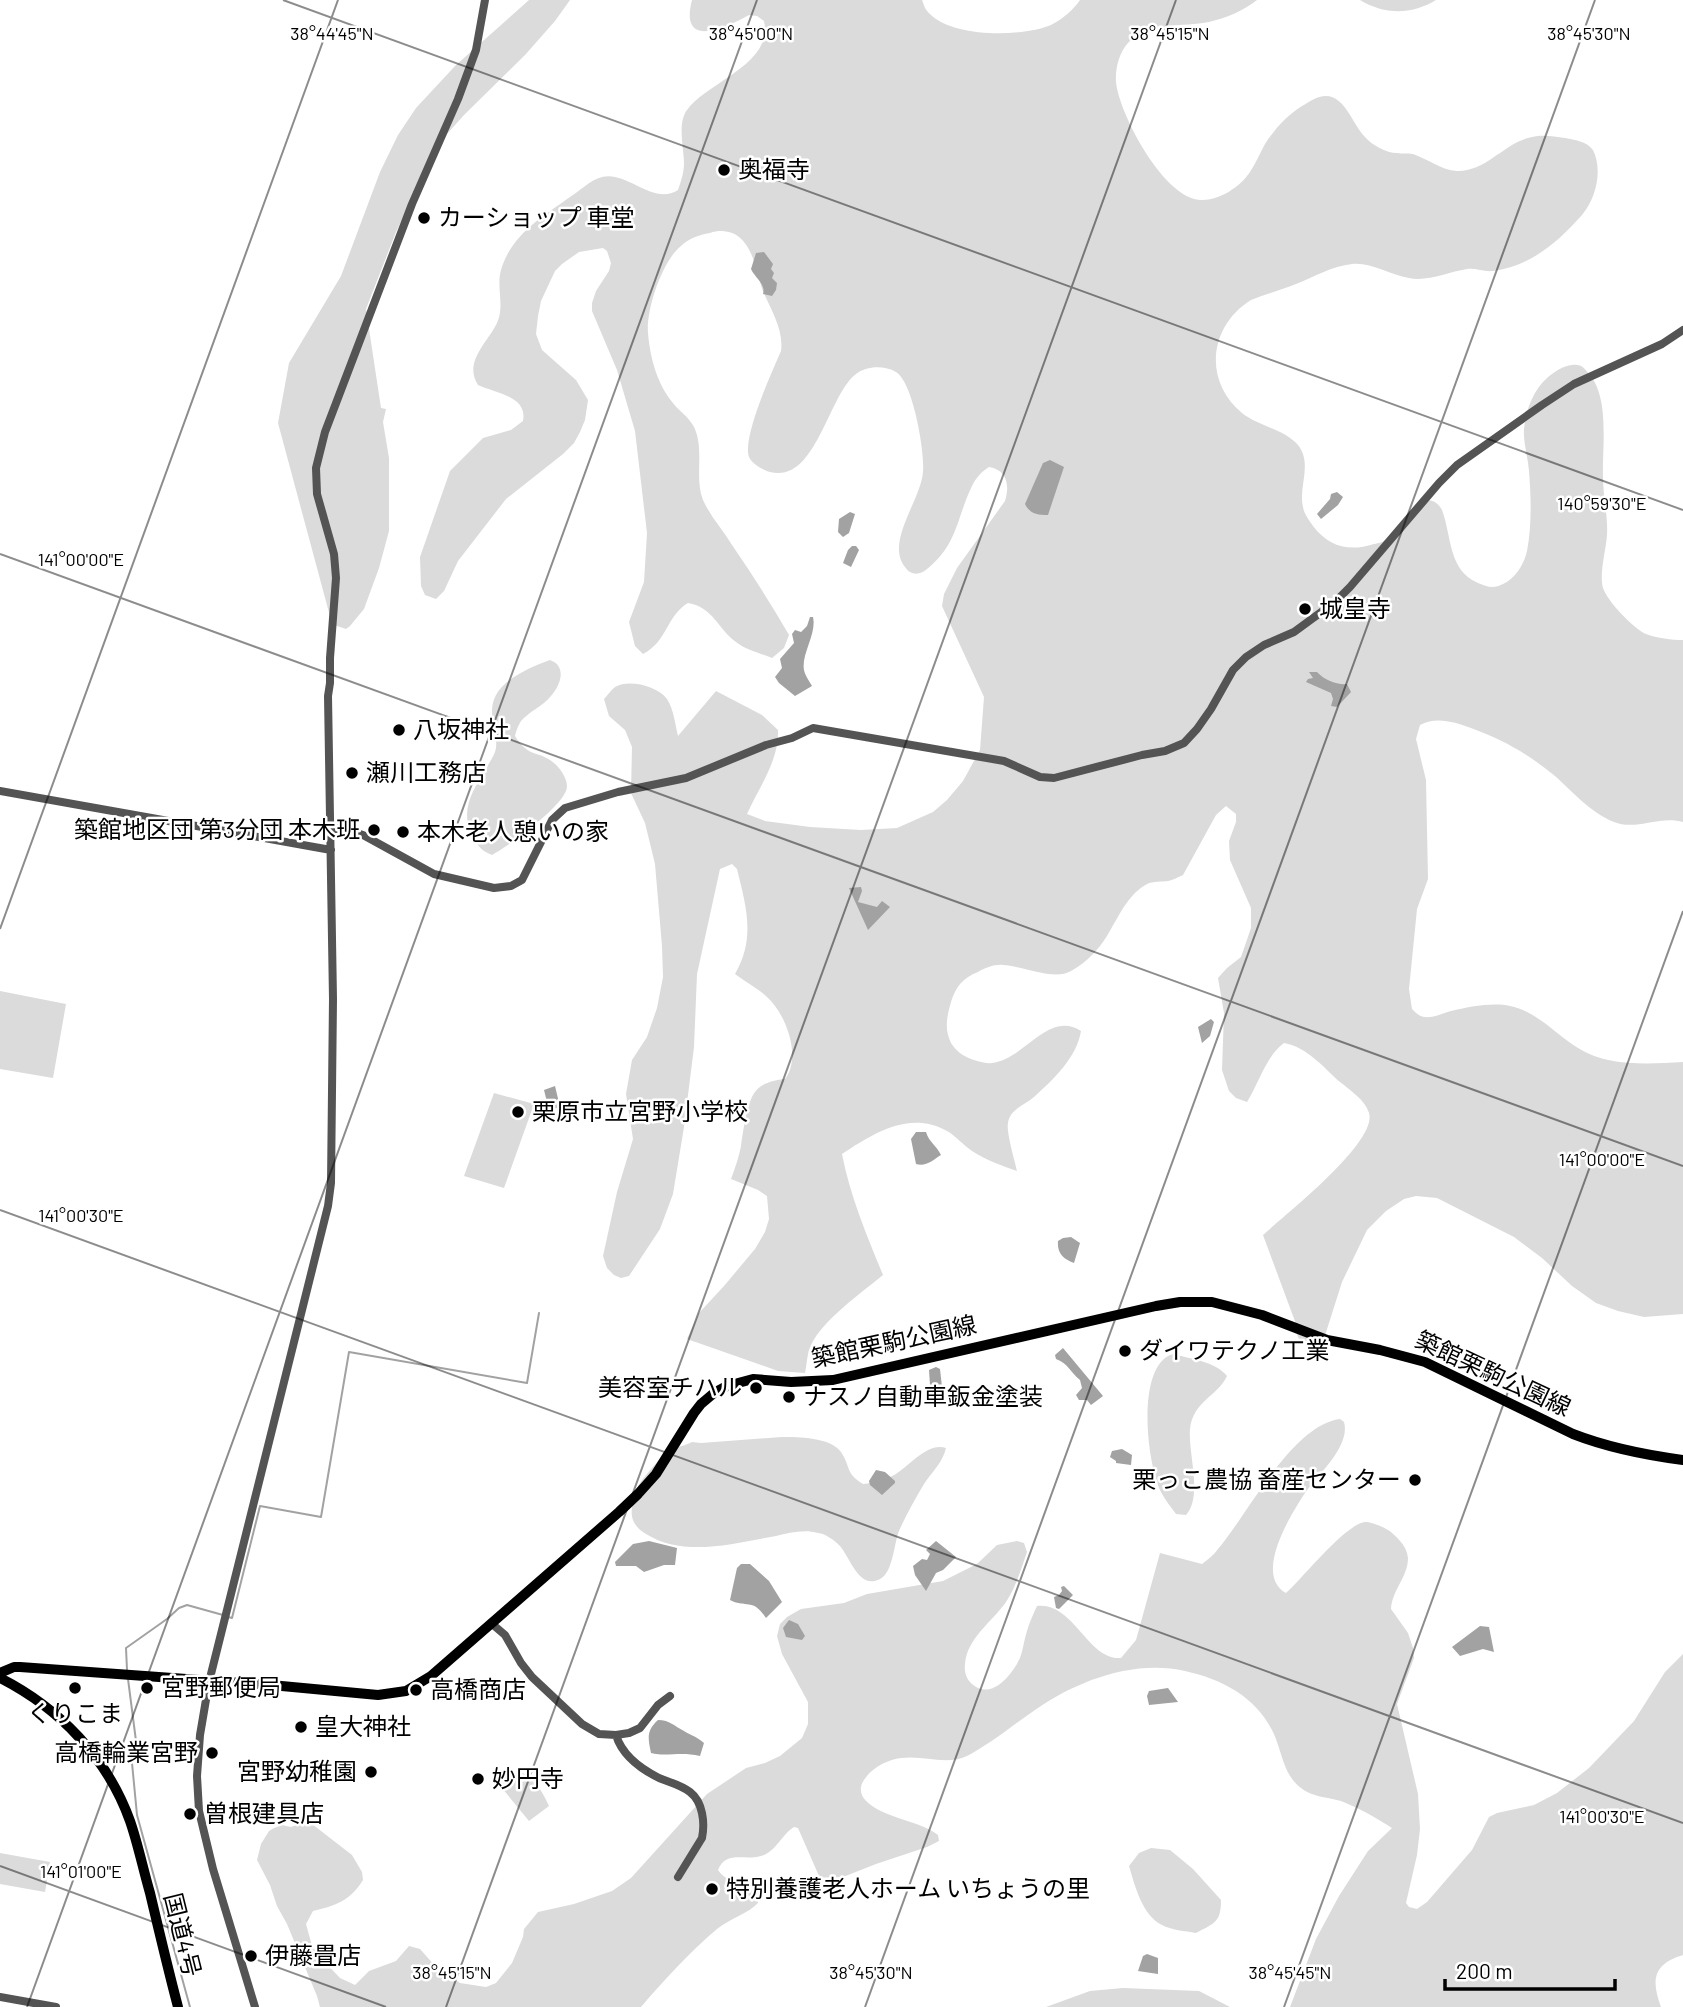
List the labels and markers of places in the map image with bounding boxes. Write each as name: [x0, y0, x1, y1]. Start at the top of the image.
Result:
place label: 奥福寺: [738, 154, 810, 183]
marker: 奥福寺: [716, 162, 732, 178]
place label: カーショップ 車堂: [438, 202, 634, 231]
marker: カーショップ 車堂: [416, 210, 432, 226]
place label: 城皇寺: [1319, 593, 1391, 622]
marker: 城皇寺: [1297, 601, 1313, 617]
place label: 八坂神社: [413, 714, 509, 743]
marker: 八坂神社: [391, 722, 407, 738]
place label: 瀬川工務店: [366, 757, 486, 786]
marker: 瀬川工務店: [344, 765, 360, 781]
place label: 築館地区団 第3分団 本木班: [74, 814, 360, 843]
place label: 本木老人憩いの家: [417, 816, 609, 845]
marker: 築館地区団 第3分団 本木班: [366, 822, 382, 838]
marker: 本木老人憩いの家: [395, 824, 411, 840]
place label: 栗原市立宮野小学校: [532, 1096, 748, 1125]
marker: 栗原市立宮野小学校: [510, 1104, 526, 1120]
place label: ダイワテクノ工業: [1139, 1335, 1330, 1364]
marker: ダイワテクノ工業: [1117, 1343, 1133, 1359]
place label: 美容室チハル: [598, 1372, 742, 1401]
marker: 美容室チハル: [748, 1380, 764, 1396]
place label: ナスノ自動車鈑金塗装: [803, 1381, 1043, 1410]
marker: ナスノ自動車鈑金塗装: [781, 1389, 797, 1405]
place label: 栗っこ農協 畜産センター: [1132, 1464, 1401, 1493]
marker: 栗っこ農協 畜産センター: [1407, 1472, 1423, 1488]
place label: 宮野郵便局: [161, 1672, 281, 1701]
place label: 高橋商店: [430, 1674, 526, 1703]
marker: くりこま: [67, 1680, 83, 1696]
marker: 宮野郵便局: [139, 1680, 155, 1696]
marker: 高橋商店: [408, 1682, 424, 1698]
place label: くりこま: [27, 1698, 123, 1727]
place label: 皇大神社: [315, 1711, 411, 1740]
marker: 皇大神社: [293, 1719, 309, 1735]
place label: 高橋輪業宮野: [54, 1737, 198, 1766]
marker: 高橋輪業宮野: [204, 1745, 220, 1761]
place label: 宮野幼稚園: [237, 1756, 357, 1785]
place label: 妙円寺: [492, 1763, 564, 1792]
marker: 宮野幼稚園: [363, 1764, 379, 1780]
marker: 妙円寺: [470, 1771, 486, 1787]
place label: 曽根建具店: [204, 1798, 324, 1827]
marker: 曽根建具店: [182, 1806, 198, 1822]
place label: 特別養護老人ホーム いちょうの里: [726, 1873, 1090, 1902]
marker: 特別養護老人ホーム いちょうの里: [704, 1881, 720, 1897]
place label: 伊藤畳店: [265, 1940, 361, 1969]
marker: 伊藤畳店: [243, 1948, 259, 1964]

